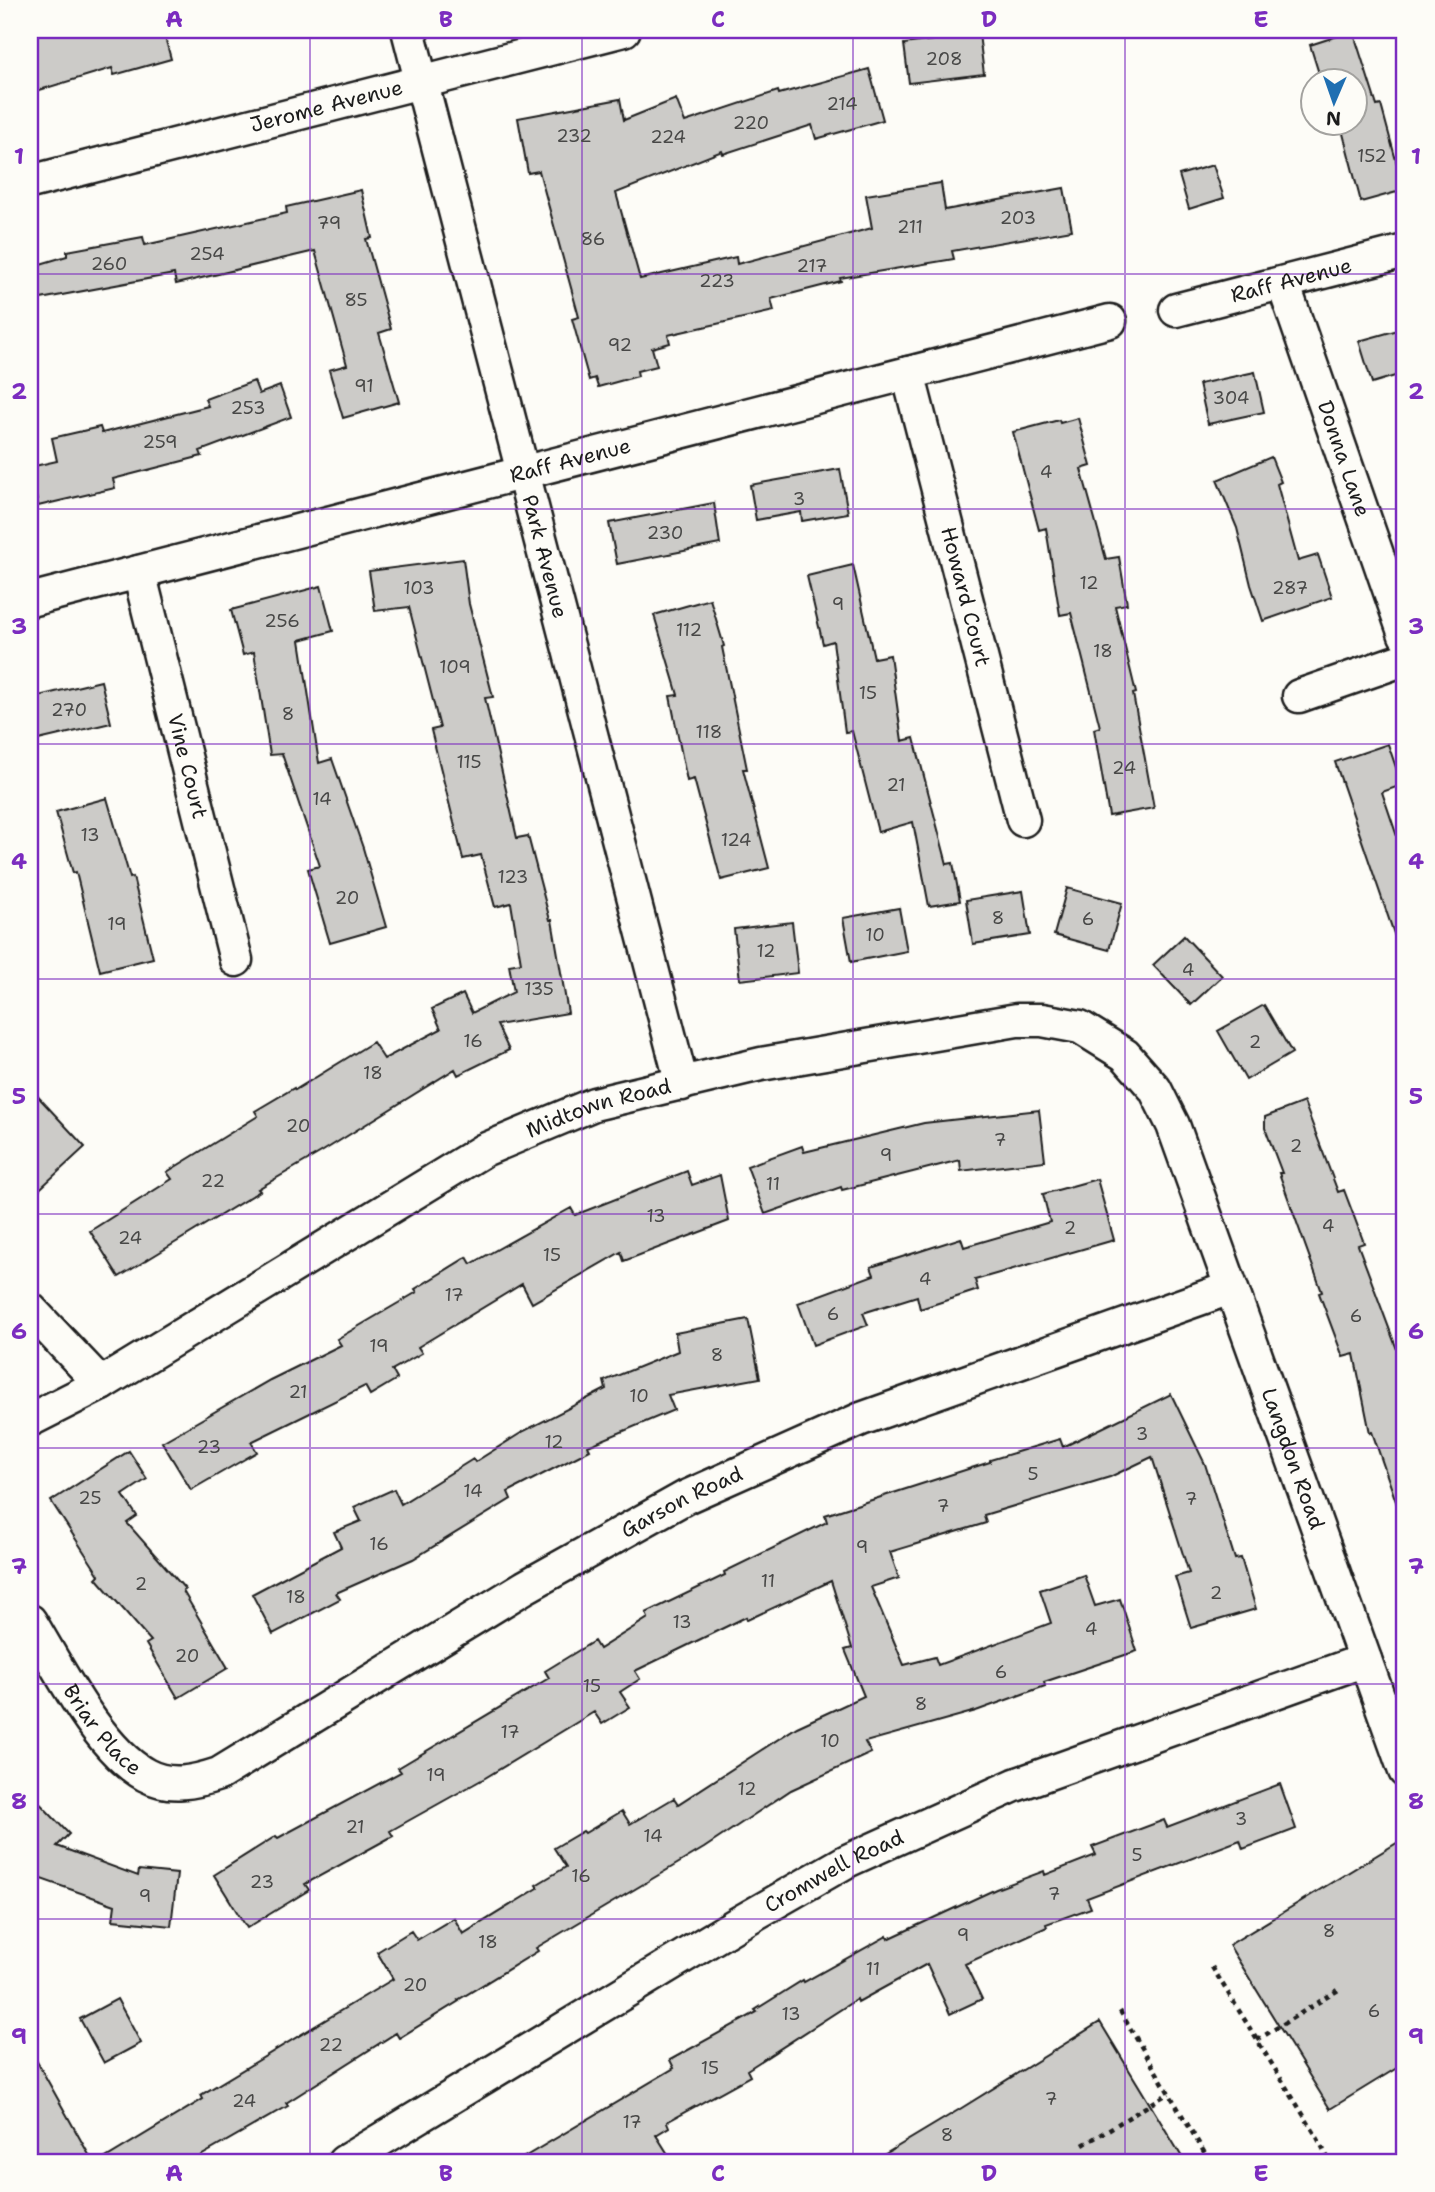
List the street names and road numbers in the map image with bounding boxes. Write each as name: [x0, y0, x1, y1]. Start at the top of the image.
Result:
street label: Jerome Avenue: [247, 73, 406, 139]
street label: Raff Avenue: [1228, 251, 1355, 309]
street label: Donna Lane: [1311, 397, 1377, 521]
street label: Raff Avenue: [507, 431, 634, 489]
street label: Park Avenue: [515, 492, 574, 621]
street label: Howard Court: [934, 524, 997, 670]
street label: Vine Court: [161, 711, 214, 821]
street label: Midtown Road: [522, 1072, 674, 1145]
street label: Langdon Road: [1255, 1384, 1331, 1533]
street label: Garson Road: [616, 1460, 747, 1545]
street label: Briar Place: [56, 1679, 147, 1782]
street label: Cromwell Road: [759, 1823, 908, 1919]

